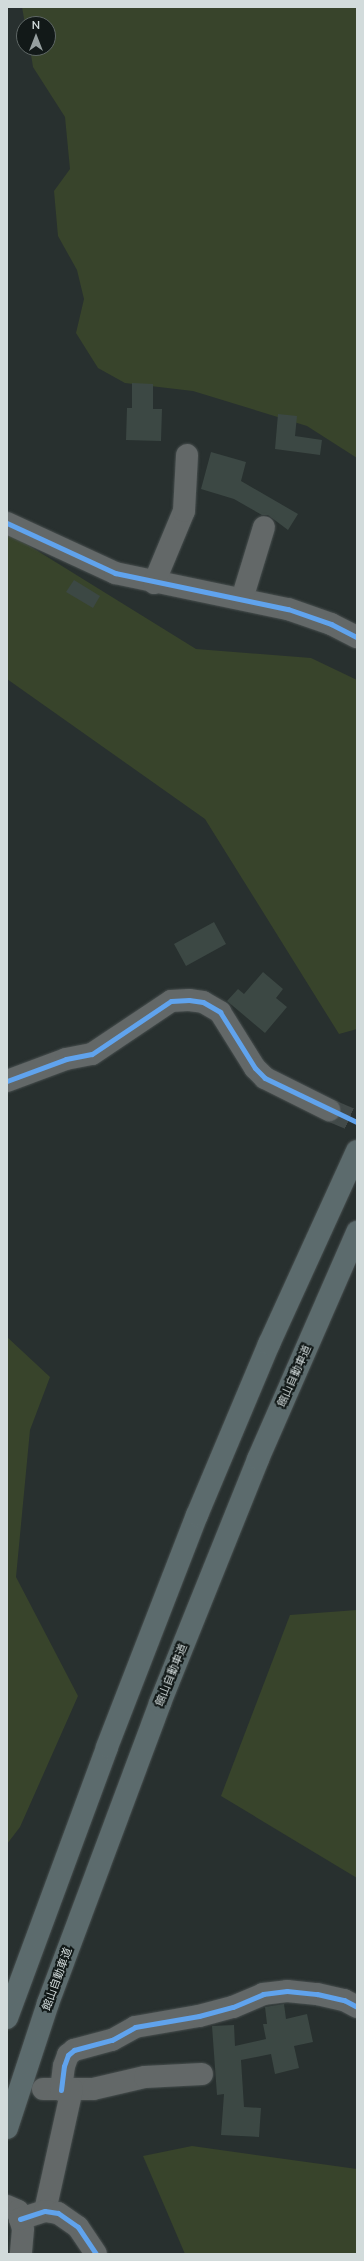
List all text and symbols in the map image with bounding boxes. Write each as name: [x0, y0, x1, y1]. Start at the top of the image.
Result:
north arrow: [16, 16, 56, 56]
text: N: [32, 18, 40, 32]
street label: 館山自動車道: [275, 1343, 313, 1409]
street label: 館山自動車道: [153, 1642, 189, 1708]
street label: 館山自動車道: [40, 1946, 74, 2012]

